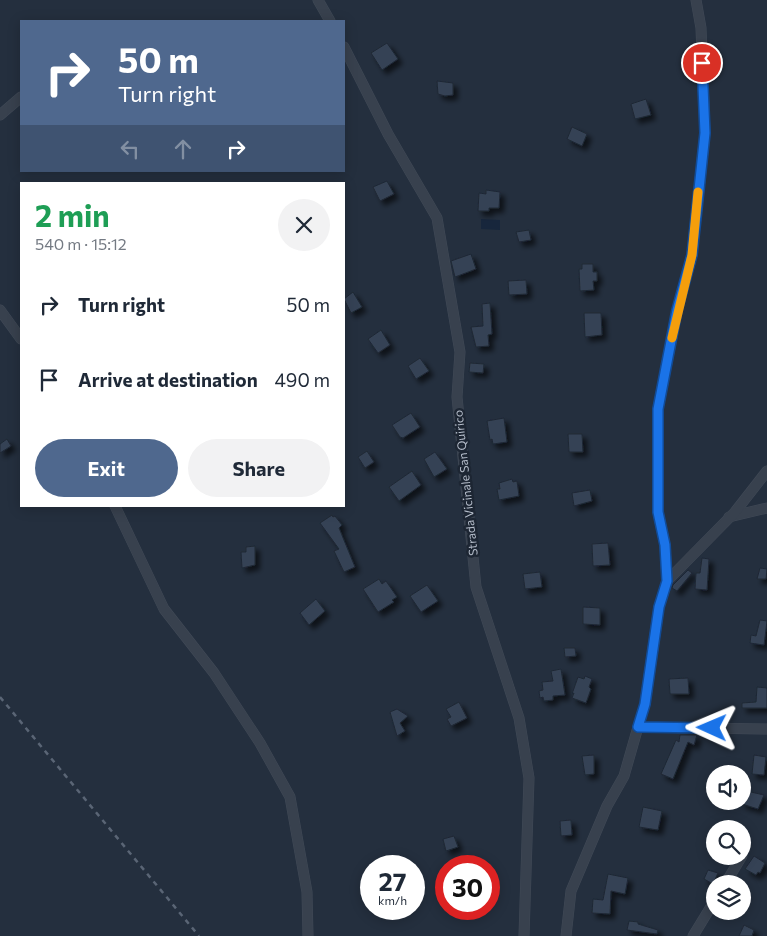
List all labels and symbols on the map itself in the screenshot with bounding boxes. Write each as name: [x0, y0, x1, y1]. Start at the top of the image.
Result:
pin: [681, 42, 723, 84]
street label: Strada Vicinale San Quirico: [450, 409, 480, 557]
position arrow: [685, 701, 737, 753]
speed limit sign: 30: [435, 855, 500, 920]

